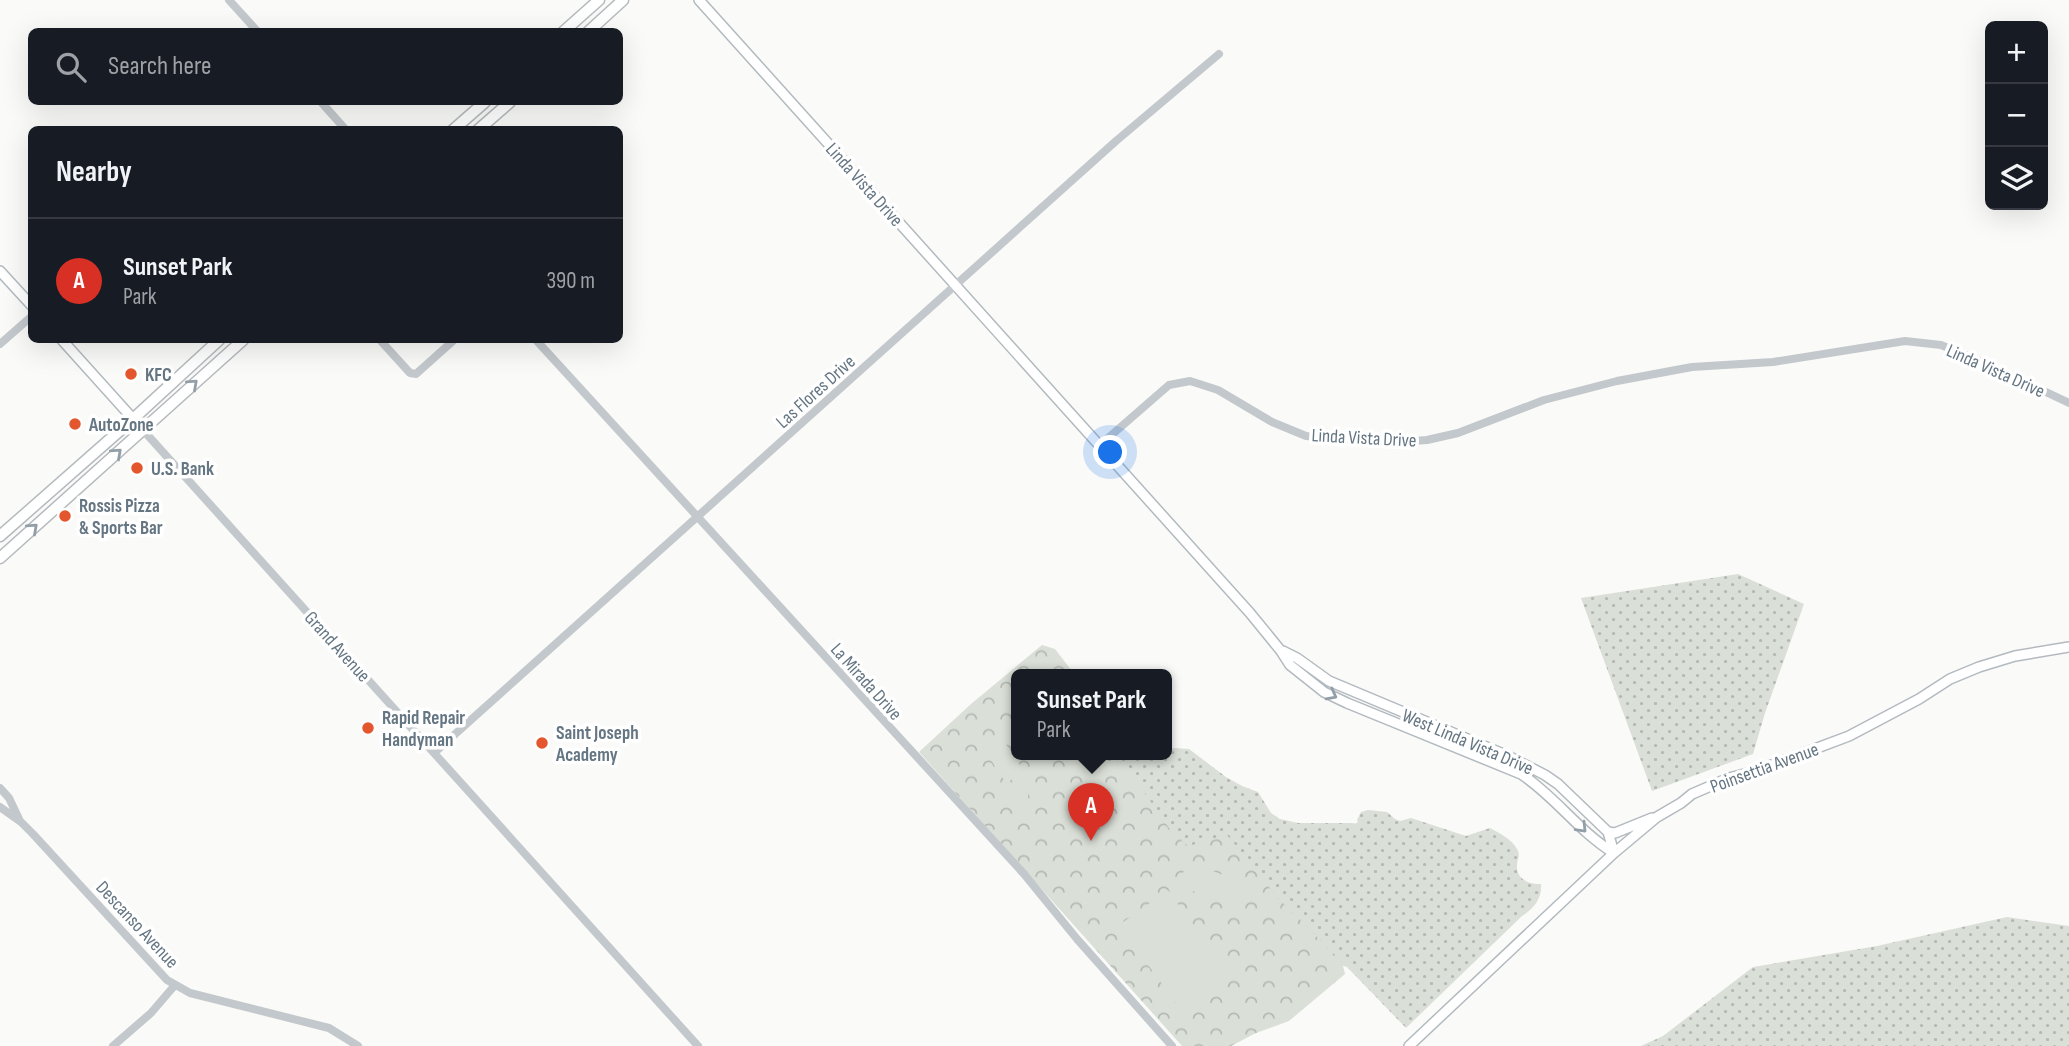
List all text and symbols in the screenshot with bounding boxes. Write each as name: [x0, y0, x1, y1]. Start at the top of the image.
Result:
map controls: [1985, 21, 2048, 210]
button: +: [1985, 21, 2048, 84]
search box: [28, 28, 623, 105]
icon: search: [52, 48, 90, 86]
text: Search here: [108, 51, 211, 82]
button: −: [1985, 84, 2048, 147]
street label: Linda Vista Drive: [820, 138, 908, 232]
button: layers: [1985, 147, 2048, 210]
text: Nearby: [56, 154, 132, 190]
text: Sunset Park: [123, 252, 232, 283]
text: A: [74, 267, 84, 295]
text: 390 m: [546, 267, 595, 295]
text: Park: [123, 283, 157, 311]
street label: Linda Vista Drive: [1943, 339, 2048, 403]
street label: Las Flores Drive: [772, 351, 860, 434]
place label: KFC: [145, 364, 172, 387]
marker: KFC: [123, 366, 139, 382]
one-way arrow: [185, 380, 198, 393]
place label: AutoZone: [88, 414, 154, 437]
marker: AutoZone: [67, 416, 83, 432]
street label: Linda Vista Drive: [1311, 424, 1417, 453]
your location: [1093, 435, 1127, 469]
one-way arrow: [109, 449, 122, 461]
place label: U.S. Bank: [151, 458, 214, 481]
marker: U.S. Bank: [129, 460, 145, 476]
place label: Rossis Pizza & Sports Bar: [79, 495, 163, 540]
marker: Rossis Pizza & Sports Bar: [57, 508, 73, 524]
one-way arrow: [25, 524, 38, 536]
street label: Grand Avenue: [299, 607, 375, 687]
street label: La Mirada Drive: [825, 639, 907, 725]
popup: [1011, 669, 1172, 760]
text: Sunset Park: [1037, 685, 1146, 716]
one-way arrow: [1325, 686, 1337, 700]
street label: West Linda Vista Drive: [1398, 704, 1537, 780]
place label: Rapid Repair Handyman: [382, 707, 465, 752]
text: Park: [1037, 716, 1070, 744]
marker: Rapid Repair Handyman: [360, 720, 376, 736]
place label: Saint Joseph Academy: [555, 722, 639, 767]
marker: Saint Joseph Academy: [534, 735, 550, 751]
street label: Poinsettia Avenue: [1707, 738, 1822, 799]
pin: A: [1068, 783, 1114, 841]
one-way arrow: [1574, 820, 1587, 833]
street label: Descanso Avenue: [91, 877, 183, 973]

